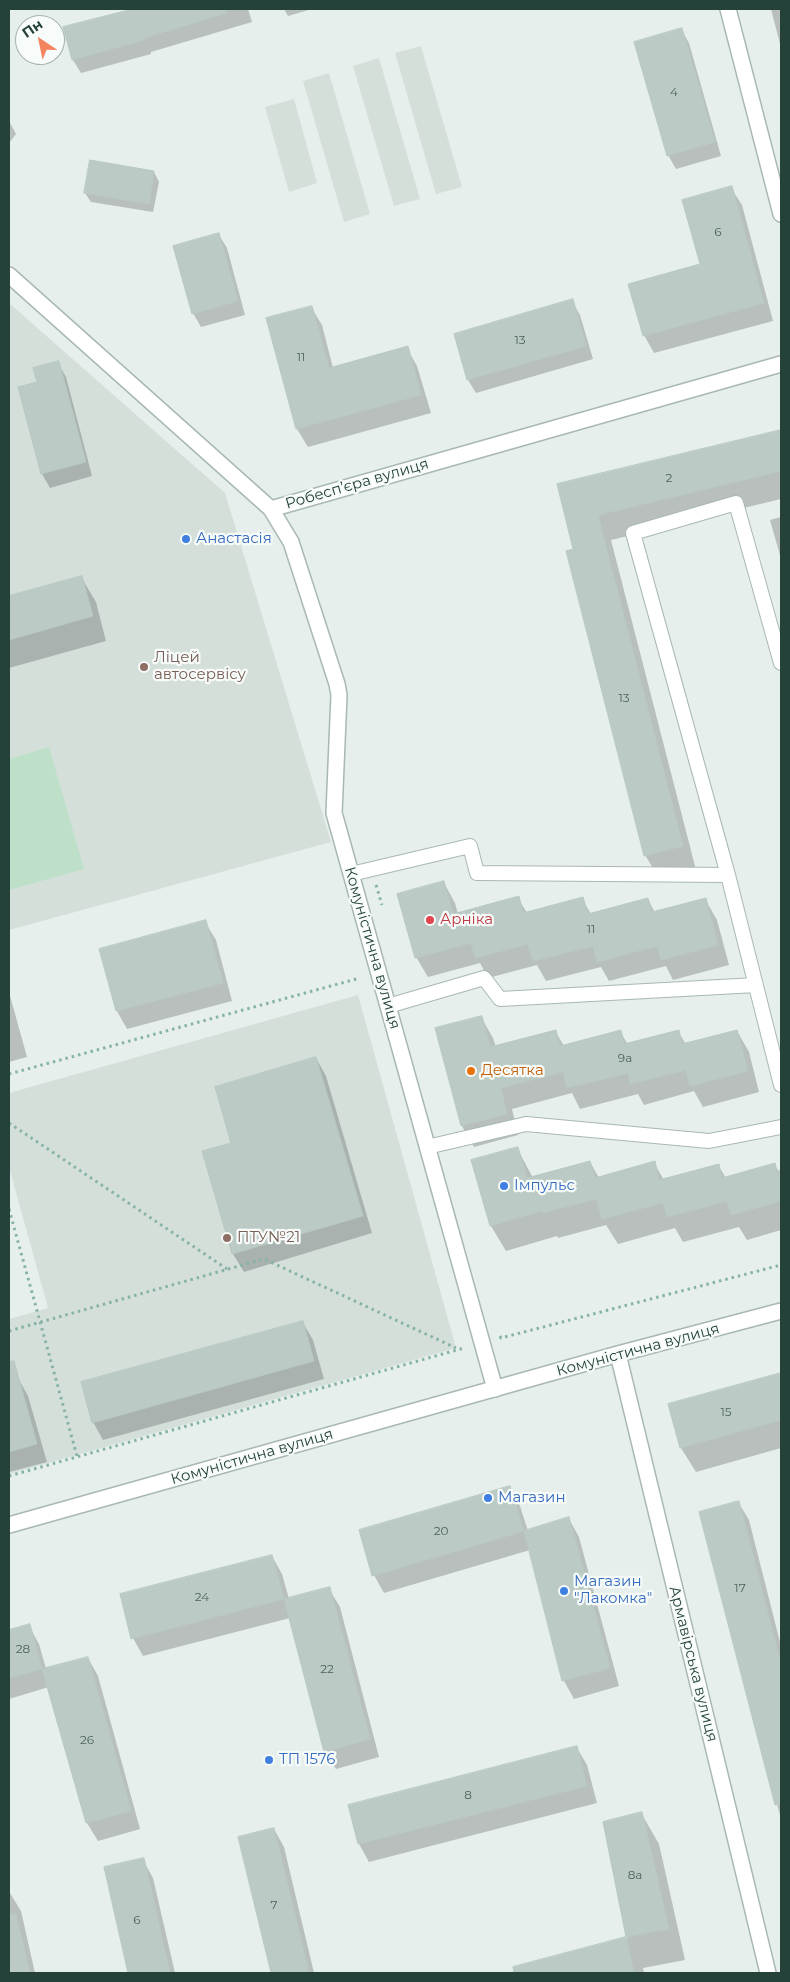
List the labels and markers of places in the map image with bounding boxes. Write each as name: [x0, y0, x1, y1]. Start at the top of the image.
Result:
place label: Анастасія: [196, 530, 272, 548]
marker: Анастасія: [180, 533, 192, 545]
place label: Ліцей автосервісу: [154, 649, 246, 684]
marker: Ліцей автосервісу: [138, 661, 150, 673]
place label: Арніка: [440, 911, 493, 929]
marker: Арніка: [424, 914, 436, 926]
place label: Десятка: [481, 1062, 544, 1080]
marker: Десятка: [465, 1065, 477, 1077]
place label: Імпульс: [514, 1177, 575, 1195]
marker: Імпульс: [498, 1180, 510, 1192]
place label: ПТУ№21: [237, 1229, 300, 1247]
marker: ПТУ№21: [221, 1232, 233, 1244]
place label: Магазин: [498, 1489, 566, 1507]
marker: Магазин: [482, 1492, 494, 1504]
place label: Магазин "Лакомка": [574, 1573, 652, 1608]
marker: Магазин "Лакомка": [558, 1585, 570, 1597]
place label: ТП 1576: [279, 1751, 335, 1769]
marker: ТП 1576: [263, 1754, 275, 1766]

